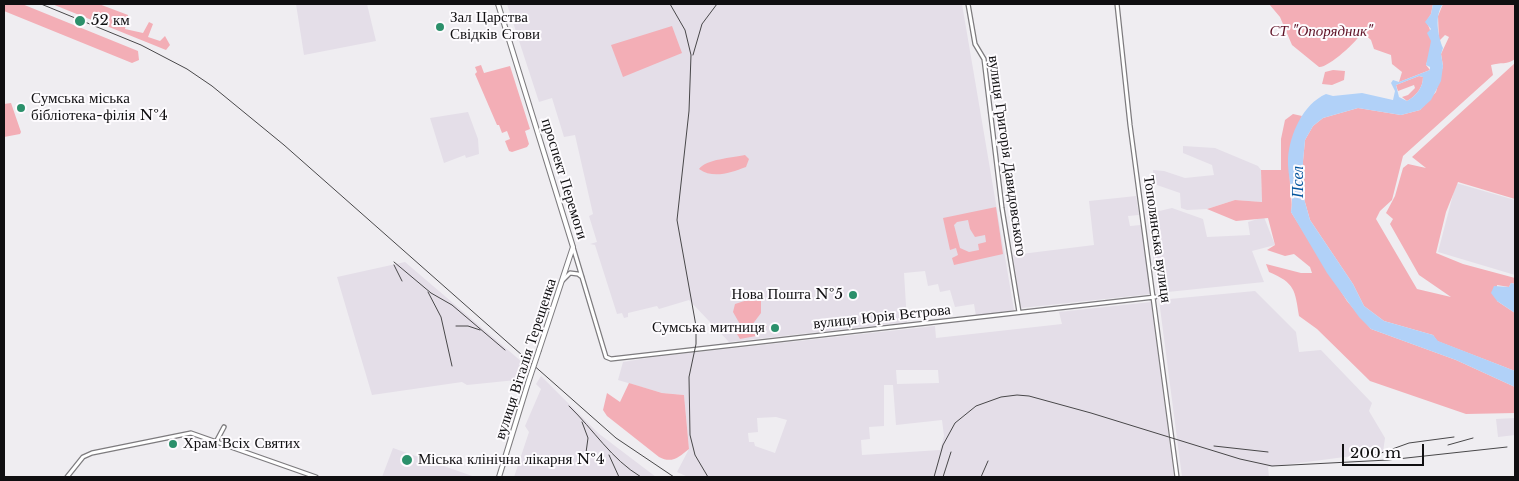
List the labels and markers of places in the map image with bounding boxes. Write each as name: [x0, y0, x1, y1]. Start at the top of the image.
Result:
place label: Зал Царства Свідків Єгови: [450, 9, 540, 44]
place label: 52 км: [91, 12, 130, 30]
marker: 52 км: [73, 14, 87, 28]
marker: Зал Царства Свідків Єгови: [434, 21, 446, 33]
place label: Сумська міська бібліотека-філія №4: [31, 90, 168, 125]
marker: Сумська міська бібліотека-філія №4: [15, 102, 27, 114]
place label: Нова Пошта №5: [731, 286, 843, 304]
marker: Нова Пошта №5: [847, 289, 859, 301]
place label: Сумська митниця: [652, 319, 765, 337]
marker: Сумська митниця: [769, 322, 781, 334]
place label: Храм Всіх Святих: [183, 435, 300, 453]
marker: Храм Всіх Святих: [167, 438, 179, 450]
place label: Міська клінічна лікарня №4: [418, 451, 605, 469]
marker: Міська клінічна лікарня №4: [400, 453, 414, 467]

